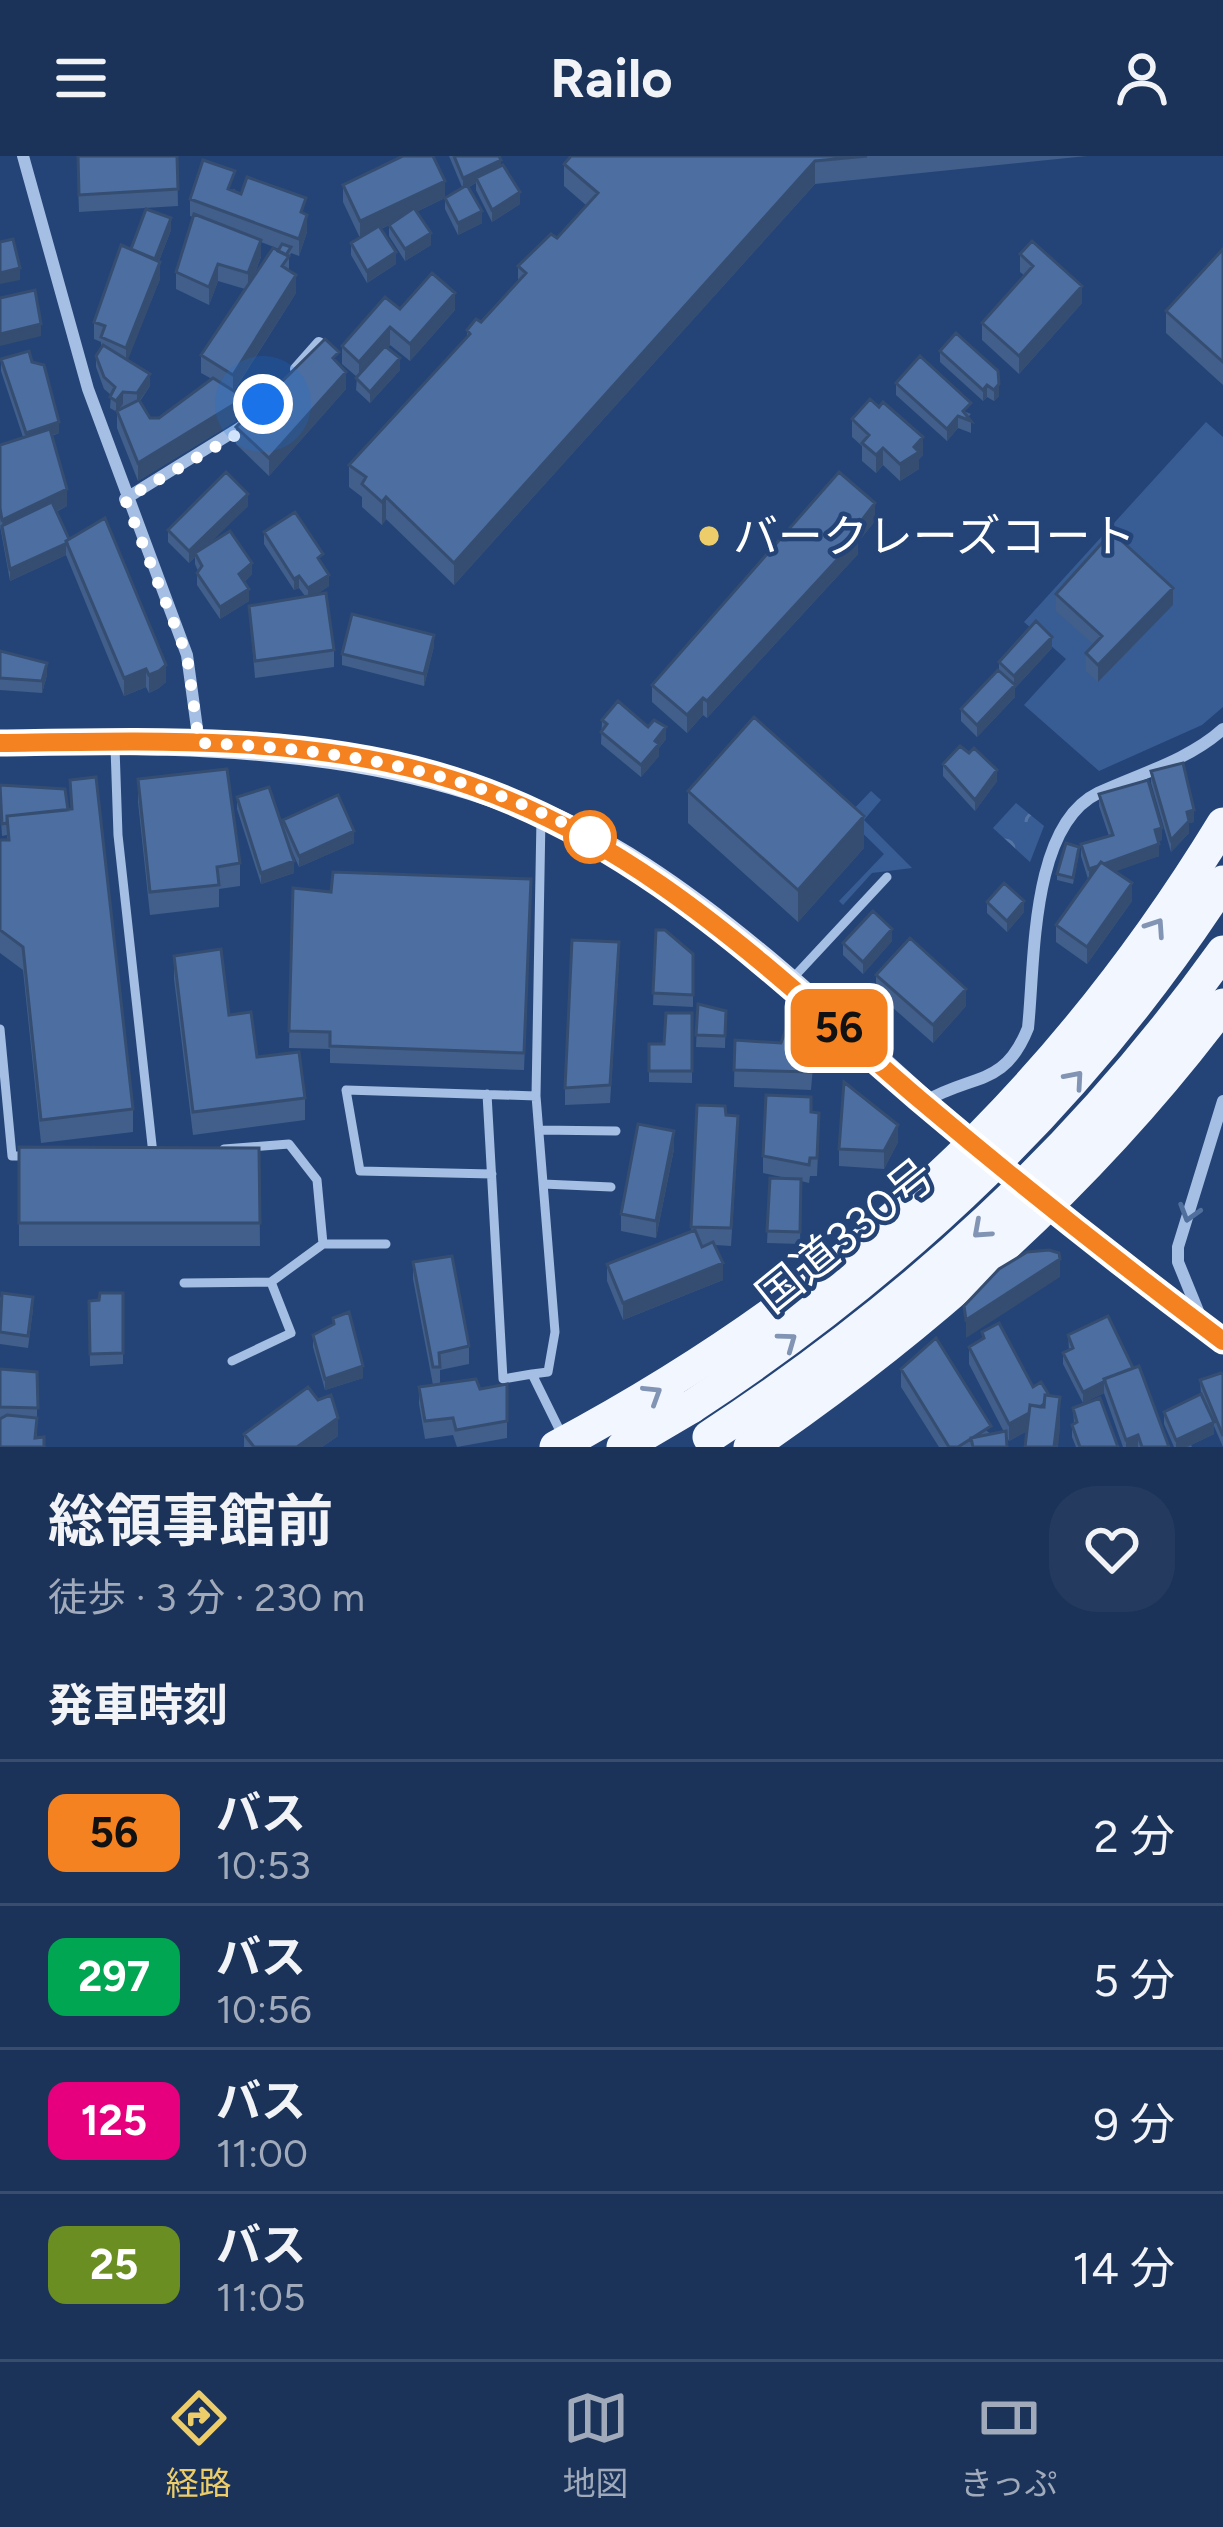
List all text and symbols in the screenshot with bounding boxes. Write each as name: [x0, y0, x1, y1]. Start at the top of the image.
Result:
icon: menu: [48, 45, 114, 111]
icon: person: [1109, 45, 1175, 111]
text: Railo: [550, 46, 673, 111]
your location: [233, 374, 293, 434]
place label: バークレーズコート: [733, 509, 1136, 563]
marker: バークレーズコート: [696, 523, 722, 549]
unlabelled marker: [565, 812, 615, 862]
one-way arrow: [1142, 918, 1164, 940]
line badge: 56: [785, 989, 893, 1067]
text: 56: [815, 1002, 863, 1053]
one-way arrow: [1061, 1071, 1082, 1093]
street label: 国道330号: [745, 1147, 945, 1323]
one-way arrow: [1178, 1201, 1203, 1222]
one-way arrow: [974, 1216, 995, 1237]
one-way arrow: [775, 1334, 796, 1356]
one-way arrow: [639, 1386, 661, 1408]
button: heart: [1049, 1486, 1175, 1612]
text: 総領事館前: [48, 1487, 333, 1555]
text: 徒歩 · 3 分 · 230 m: [48, 1574, 365, 1621]
text: 発車時刻: [48, 1678, 228, 1732]
text: バス: [216, 1786, 306, 1840]
text: 56: [90, 1807, 138, 1858]
text: 2 分: [1094, 1809, 1175, 1863]
text: 10:53: [216, 1842, 311, 1889]
text: バス: [216, 1930, 306, 1984]
text: 297: [78, 1951, 150, 2002]
text: 5 分: [1093, 1953, 1175, 2007]
text: 10:56: [216, 1986, 311, 2033]
text: バス: [216, 2074, 306, 2128]
text: 125: [81, 2095, 147, 2146]
text: 9 分: [1093, 2097, 1175, 2151]
text: 11:00: [216, 2130, 308, 2177]
text: バス: [216, 2218, 306, 2272]
text: 25: [90, 2239, 138, 2290]
text: 14 分: [1072, 2241, 1175, 2295]
text: 11:05: [216, 2274, 306, 2321]
tab: 経路: [166, 2385, 232, 2505]
tab: 地図: [563, 2385, 629, 2505]
tab: きっぷ: [960, 2385, 1057, 2505]

